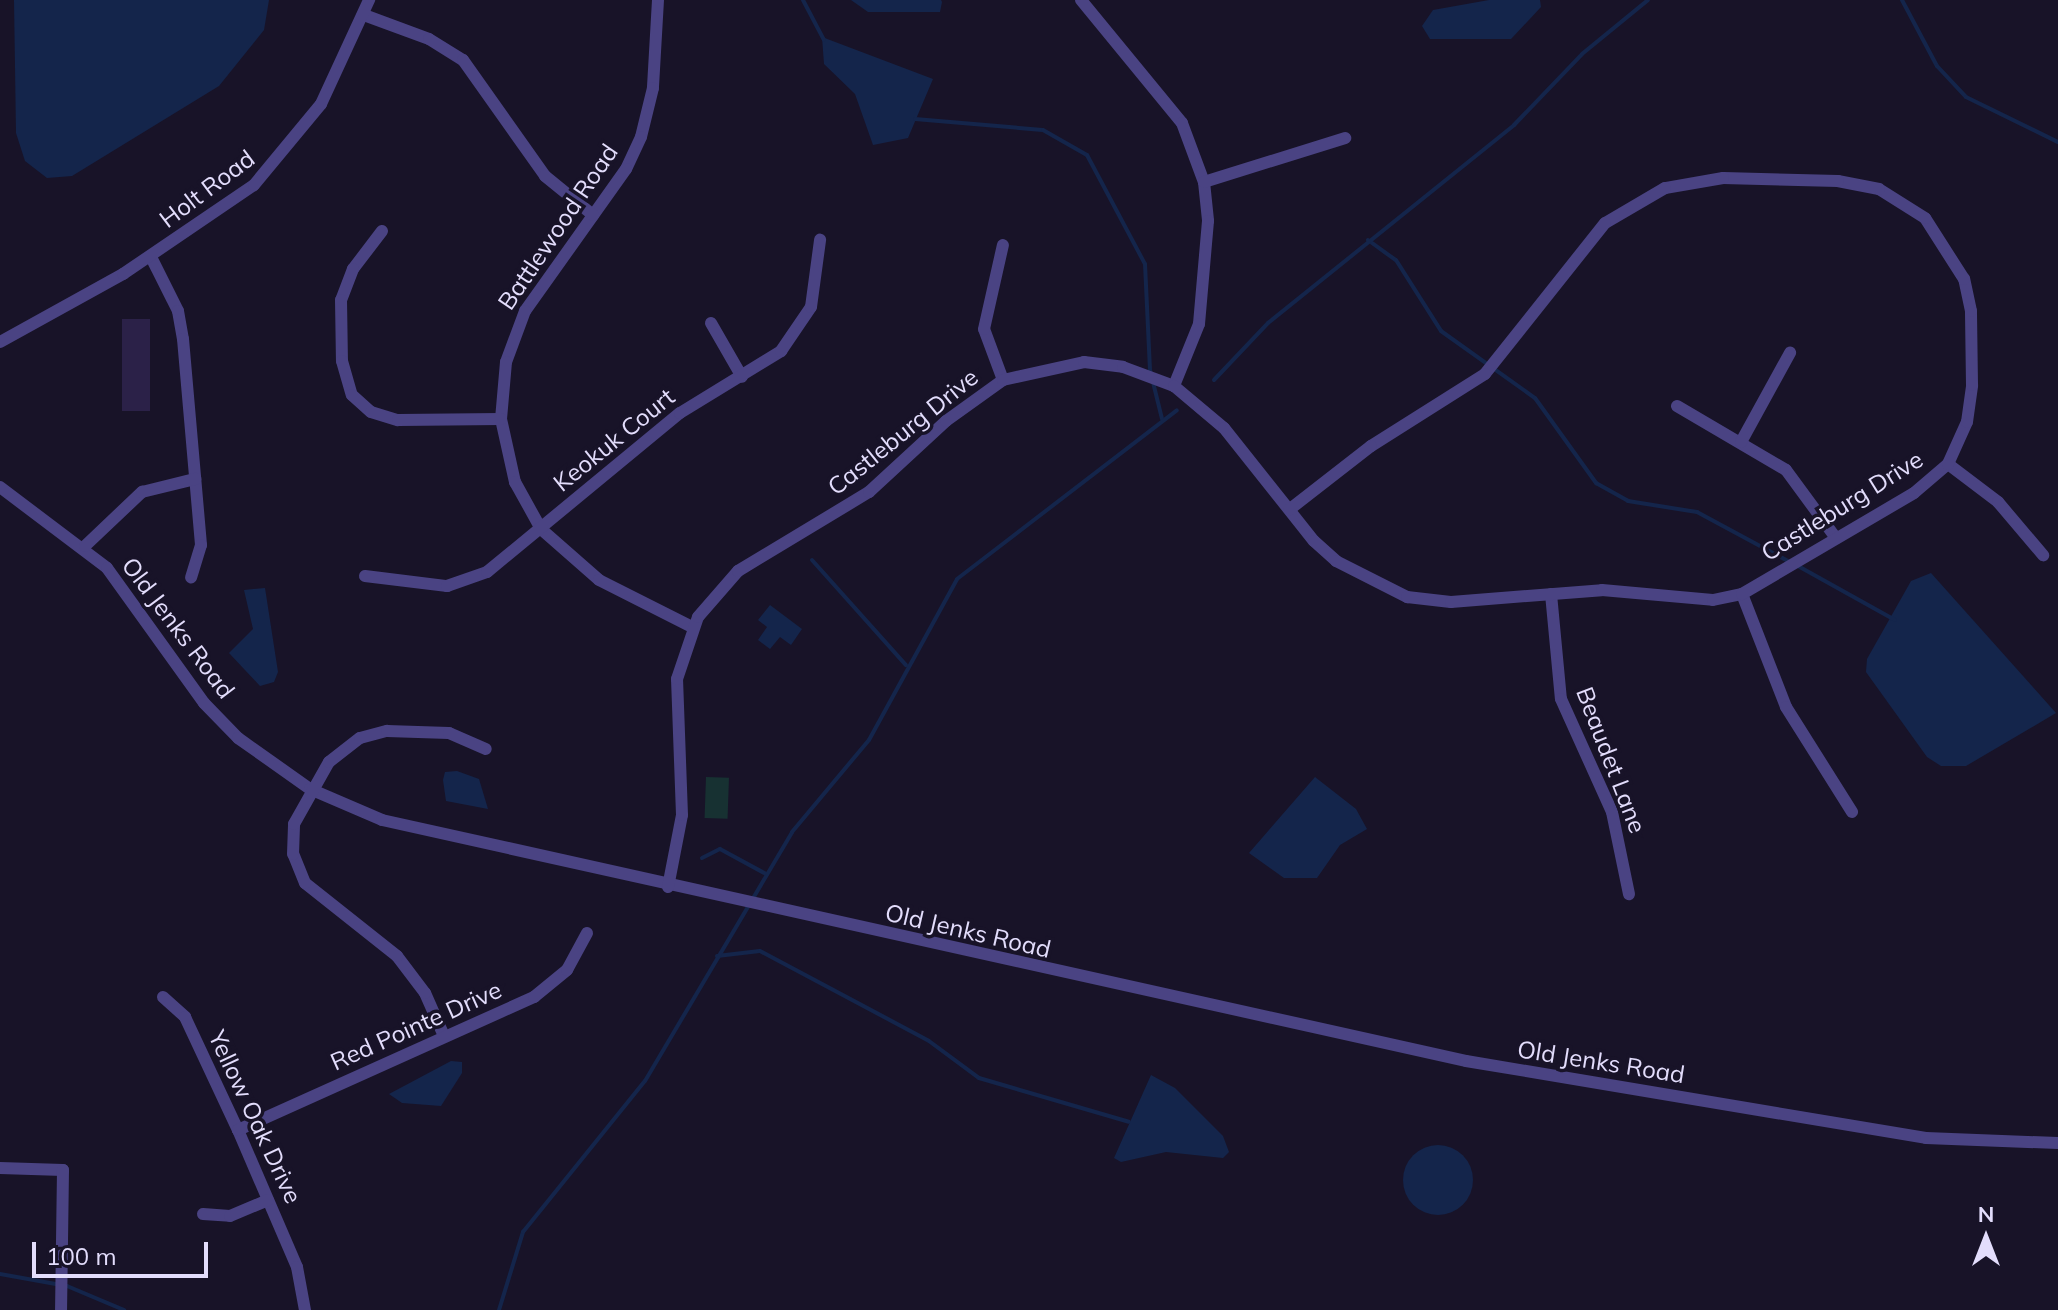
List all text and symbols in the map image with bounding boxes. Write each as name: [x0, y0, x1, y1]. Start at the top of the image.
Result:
street label: Battlewood Road: [492, 139, 624, 315]
street label: Holt Road: [154, 144, 260, 234]
street label: Castleburg Drive: [822, 363, 984, 501]
street label: Keokuk Court: [548, 382, 680, 498]
street label: Castleburg Drive: [1756, 445, 1928, 567]
street label: Old Jenks Road: [116, 552, 240, 704]
street label: Beaudet Lane: [1570, 683, 1652, 837]
street label: Old Jenks Road: [882, 898, 1054, 964]
street label: Red Pointe Drive: [326, 975, 506, 1077]
street label: Yellow Oak Drive: [202, 1026, 308, 1208]
street label: Old Jenks Road: [1515, 1035, 1687, 1089]
north arrow: [1946, 1198, 2026, 1278]
text: N: [1978, 1200, 1994, 1228]
scale bar: [36, 1226, 212, 1276]
text: 100 m: [46, 1241, 117, 1271]

